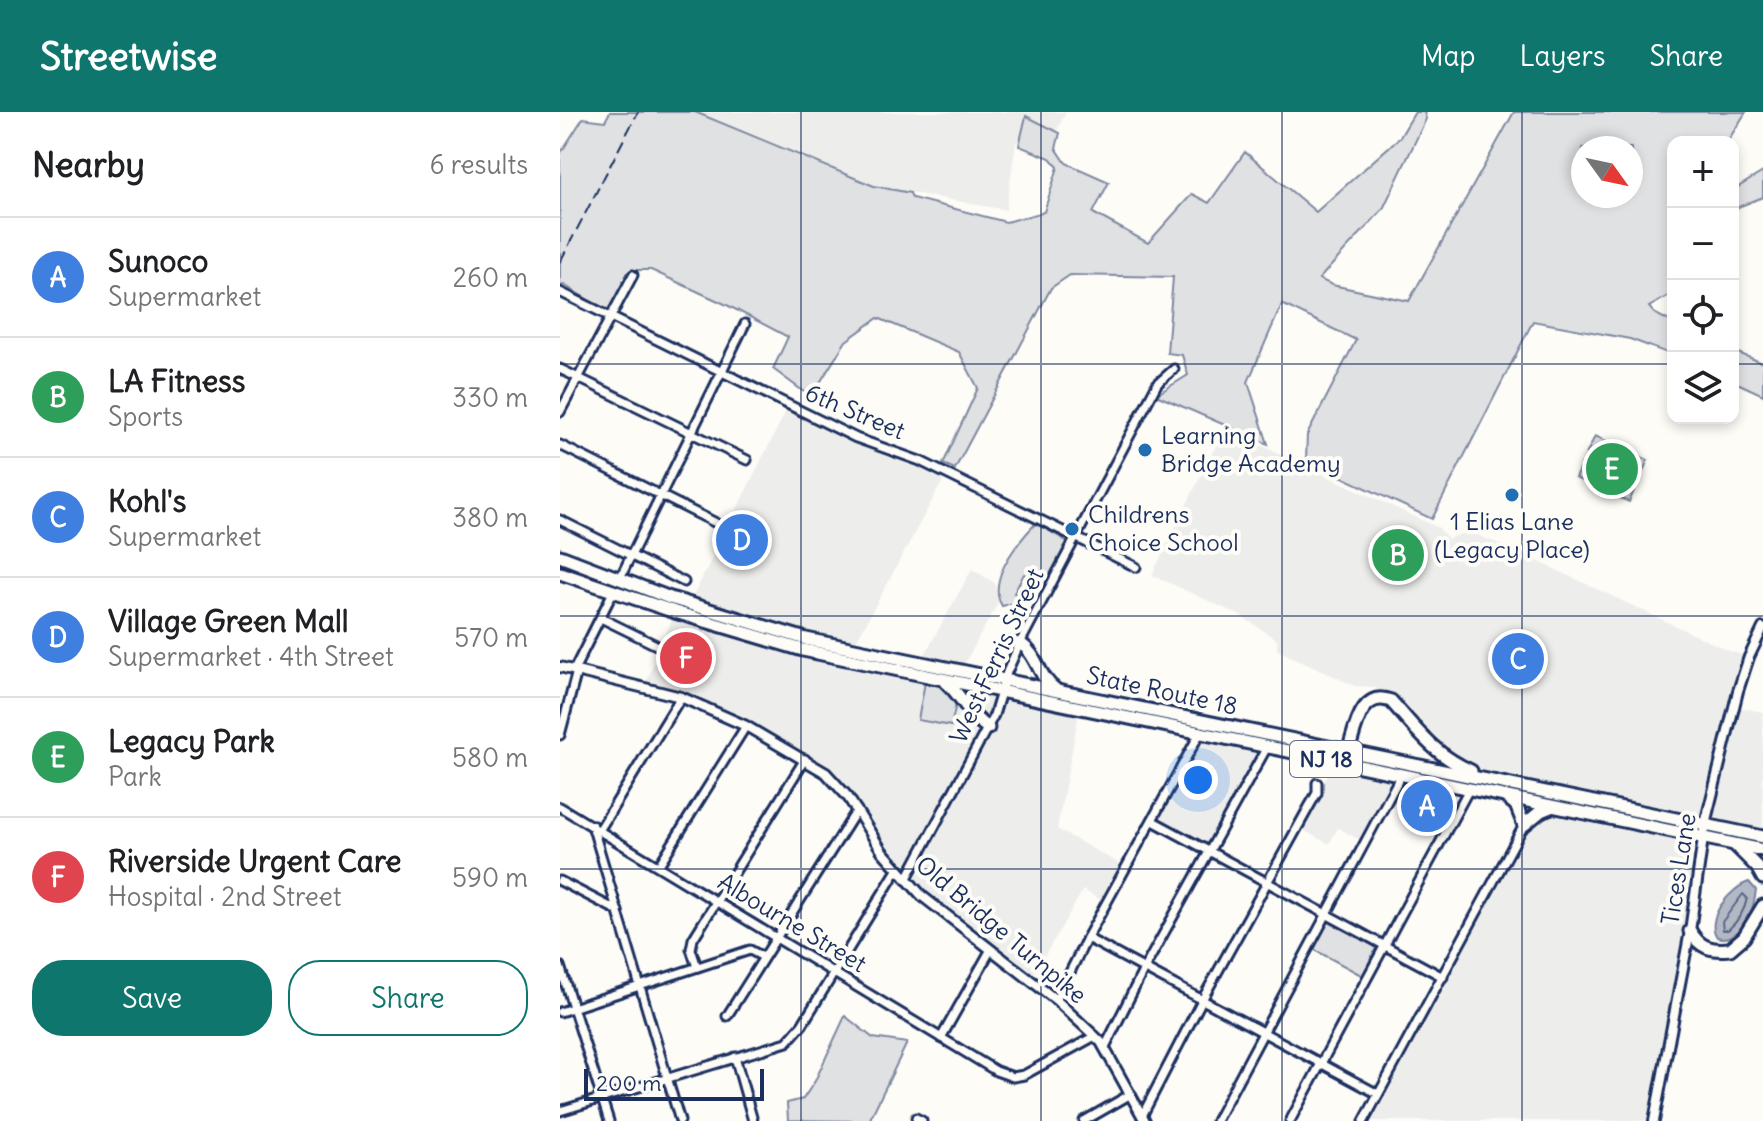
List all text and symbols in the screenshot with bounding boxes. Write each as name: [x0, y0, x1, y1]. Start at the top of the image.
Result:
text: Streetwise: [40, 33, 218, 80]
text: Map: [1421, 38, 1476, 74]
text: Layers: [1520, 38, 1606, 74]
text: Share: [1650, 38, 1723, 74]
north arrow: [1571, 136, 1643, 208]
map controls: [1667, 136, 1739, 424]
button: +: [1667, 136, 1739, 208]
text: Nearby: [32, 143, 145, 186]
text: 6 results: [430, 148, 528, 181]
button: −: [1667, 208, 1739, 280]
text: Sunoco: [108, 242, 208, 280]
text: A: [50, 261, 66, 294]
text: 260 m: [453, 261, 528, 294]
text: Supermarket: [108, 280, 261, 313]
button: locate: [1667, 280, 1739, 352]
button: layers: [1667, 352, 1739, 424]
text: LA Fitness: [108, 362, 245, 400]
street label: 6th Street: [801, 377, 910, 446]
text: B: [49, 381, 67, 414]
text: 330 m: [452, 381, 528, 414]
text: Sports: [108, 400, 183, 433]
place label: Learning Bridge Academy: [1161, 420, 1341, 478]
pin: E: [1586, 439, 1638, 499]
marker: Learning Bridge Academy: [1136, 441, 1154, 459]
text: Kohl's: [108, 482, 186, 520]
marker: 1 Elias Lane (Legacy Place): [1503, 486, 1521, 504]
place label: Childrens Choice School: [1088, 499, 1239, 557]
text: C: [49, 501, 67, 534]
text: 380 m: [452, 501, 528, 534]
place label: 1 Elias Lane (Legacy Place): [1434, 506, 1590, 564]
pin: D: [716, 510, 768, 570]
text: Supermarket: [108, 520, 261, 553]
marker: Childrens Choice School: [1063, 520, 1081, 538]
pin: B: [1372, 525, 1424, 585]
street label: West Ferris Street: [942, 563, 1050, 748]
text: Village Green Mall: [108, 602, 349, 640]
text: D: [49, 621, 67, 654]
text: 570 m: [454, 621, 528, 654]
pin: F: [660, 628, 712, 688]
pin: C: [1492, 629, 1544, 689]
text: Supermarket · 4th Street: [108, 640, 394, 673]
street label: State Route 18: [1084, 659, 1240, 721]
text: Legacy Park: [108, 722, 275, 760]
text: E: [50, 741, 66, 774]
text: 580 m: [452, 741, 528, 774]
road number: NJ 18: [1290, 741, 1362, 777]
text: Park: [108, 760, 162, 793]
your location: [1178, 760, 1218, 800]
pin: A: [1401, 776, 1453, 836]
street label: Tices Lane: [1654, 811, 1702, 927]
text: Riverside Urgent Care: [108, 842, 401, 880]
street label: Old Bridge Turnpike: [910, 849, 1093, 1009]
text: F: [51, 861, 65, 894]
text: 590 m: [452, 861, 528, 894]
street label: Albourne Street: [713, 866, 872, 978]
text: Hospital · 2nd Street: [108, 880, 342, 913]
button: Save: [32, 960, 272, 1036]
button: Share: [288, 960, 528, 1036]
scale bar: [584, 1065, 764, 1101]
text: 200 m: [596, 1069, 662, 1097]

